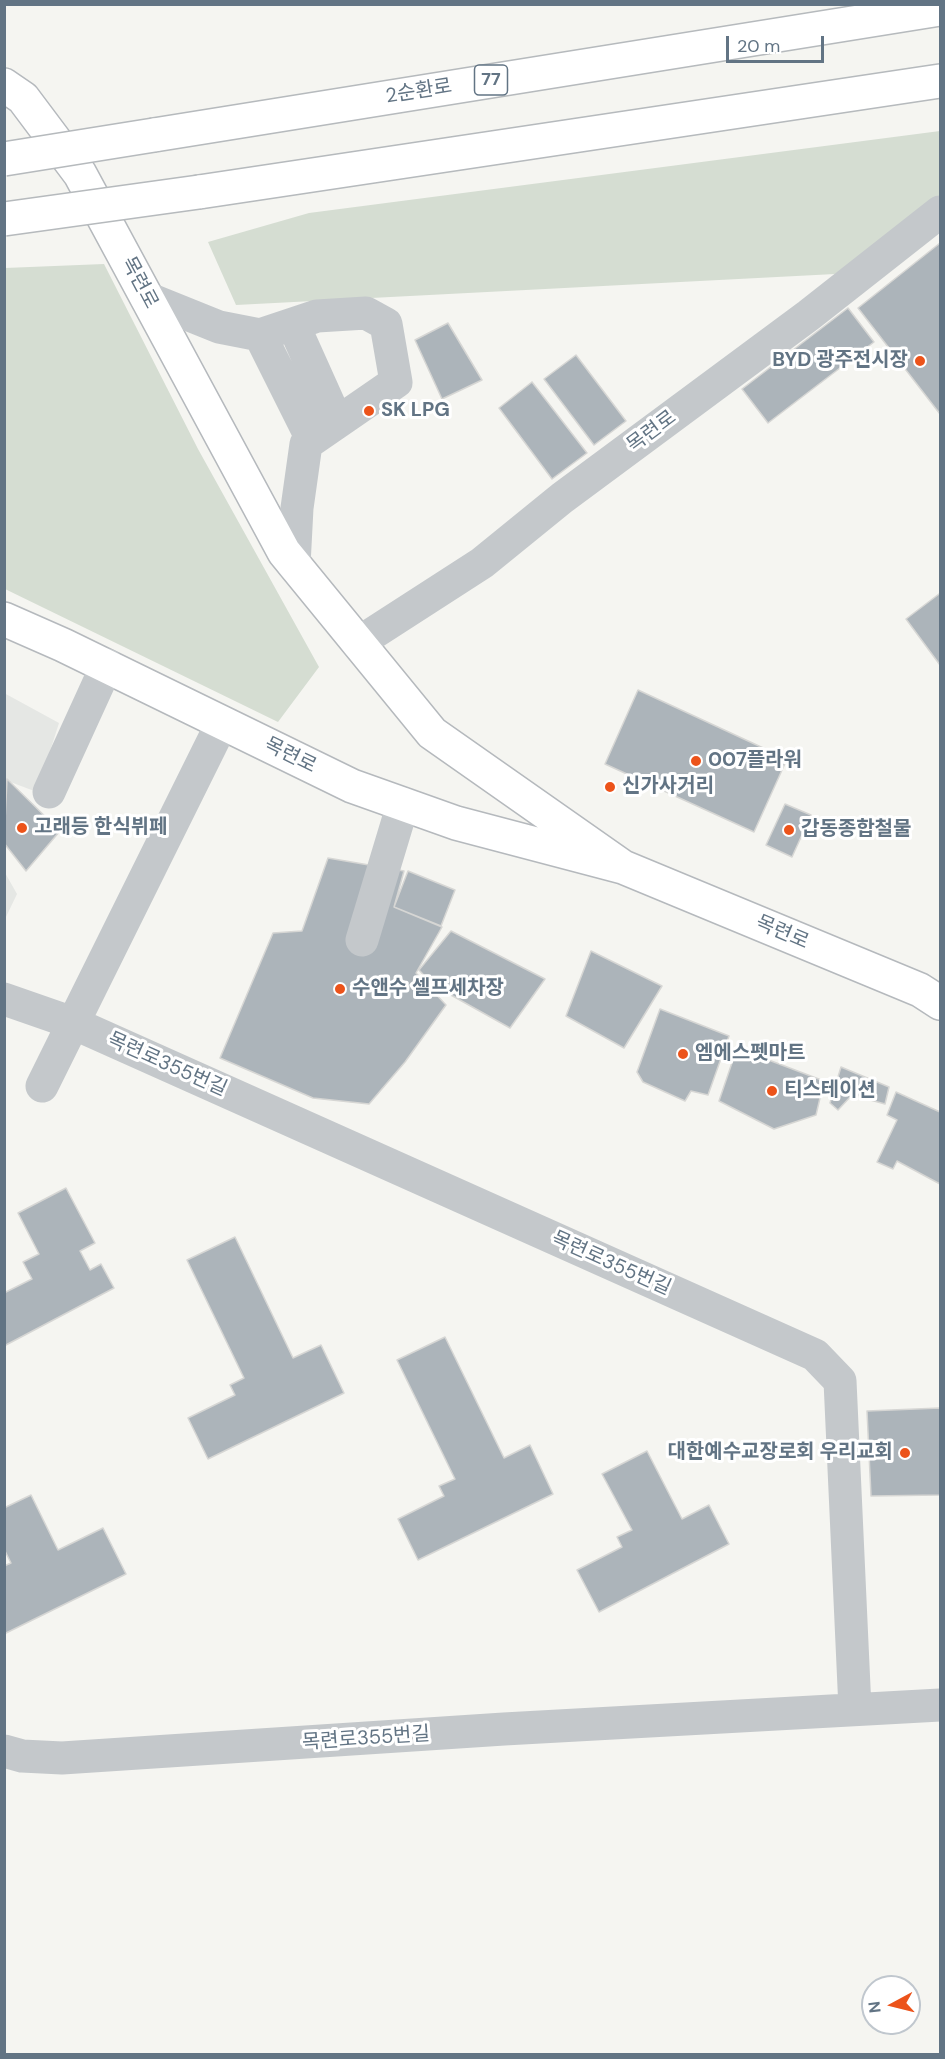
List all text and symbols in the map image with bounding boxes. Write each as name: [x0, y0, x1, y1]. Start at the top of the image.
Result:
scale bar: [729, 24, 826, 62]
text: 20 m: [737, 34, 780, 58]
road number: 77: [474, 65, 508, 95]
street label: 2순환로: [384, 75, 454, 109]
street label: 목련로: [115, 253, 163, 313]
place label: BYD 광주전시장: [772, 349, 908, 373]
marker: BYD 광주전시장: [913, 354, 927, 368]
place label: SK LPG: [381, 399, 450, 423]
marker: SK LPG: [362, 404, 376, 418]
street label: 목련로: [623, 406, 681, 458]
street label: 목련로: [260, 733, 320, 779]
place label: 007플라워: [708, 749, 802, 773]
marker: 007플라워: [689, 754, 703, 768]
place label: 신가사거리: [622, 775, 714, 799]
marker: 신가사거리: [603, 780, 617, 794]
place label: 고래등 한식뷔페: [34, 816, 167, 840]
place label: 갑동종합철물: [801, 818, 911, 842]
marker: 고래등 한식뷔페: [15, 821, 29, 835]
marker: 갑동종합철물: [782, 823, 796, 837]
street label: 목련로: [752, 911, 812, 955]
place label: 수앤수 셀프세차장: [352, 977, 504, 1001]
marker: 수앤수 셀프세차장: [333, 982, 347, 996]
street label: 목련로355번길: [104, 1028, 230, 1102]
place label: 엠에스펫마트: [695, 1042, 805, 1066]
marker: 엠에스펫마트: [676, 1047, 690, 1061]
place label: 티스테이션: [784, 1079, 876, 1103]
marker: 티스테이션: [765, 1084, 779, 1098]
street label: 목련로355번길: [548, 1227, 674, 1301]
place label: 대한예수교장로회 우리교회: [668, 1441, 893, 1465]
marker: 대한예수교장로회 우리교회: [898, 1446, 912, 1460]
street label: 목련로355번길: [301, 1723, 431, 1755]
north arrow: [861, 1975, 921, 2035]
text: N: [863, 2000, 886, 2014]

